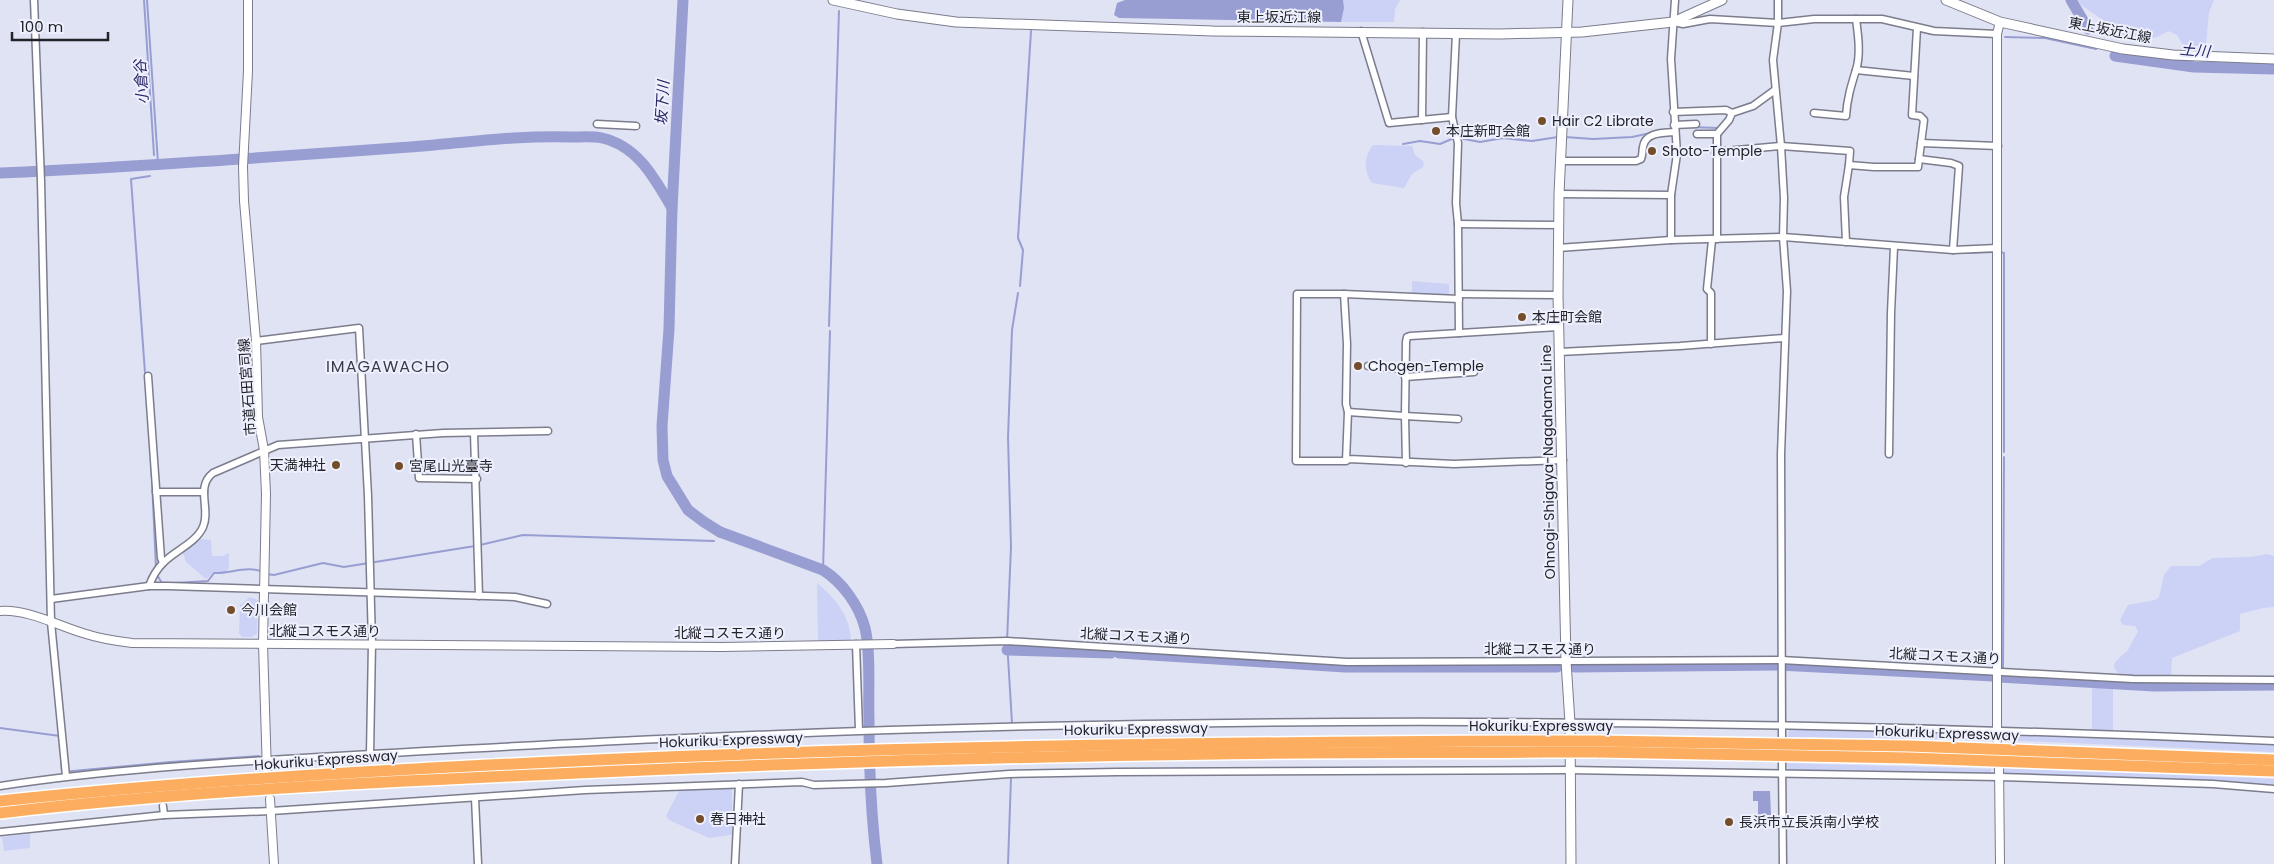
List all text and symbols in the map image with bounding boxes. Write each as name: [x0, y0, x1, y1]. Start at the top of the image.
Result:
street label: 東上坂近江線: [1237, 7, 1321, 27]
scale bar: [12, 10, 109, 42]
street label: 東上坂近江線: [2067, 12, 2153, 48]
text: 100 m: [20, 16, 63, 37]
water label: 土川: [2179, 38, 2213, 62]
water label: 小倉谷: [129, 57, 153, 105]
water label: 坂下川: [650, 78, 674, 126]
place label: Hair C2 Librate: [1552, 111, 1654, 131]
marker: Hair C2 Librate: [1536, 115, 1548, 127]
place label: 本庄新町会館: [1446, 121, 1530, 141]
marker: 本庄新町会館: [1430, 125, 1442, 137]
place label: Shoto-Temple: [1662, 141, 1762, 161]
marker: Shoto-Temple: [1646, 145, 1658, 157]
place label: 本庄町会館: [1532, 307, 1602, 327]
marker: 本庄町会館: [1516, 311, 1528, 323]
street label: 市道石田宮司線: [234, 337, 260, 437]
street label: Ohnogi-Shigaya-Nagahama Line: [1536, 344, 1560, 579]
district label: IMAGAWACHO: [326, 355, 450, 378]
place label: Chogen-Temple: [1368, 356, 1484, 376]
marker: Chogen-Temple: [1352, 360, 1364, 372]
place label: 天満神社: [270, 455, 326, 475]
place label: 宮尾山光臺寺: [409, 456, 493, 476]
marker: 天満神社: [330, 459, 342, 471]
marker: 宮尾山光臺寺: [393, 460, 405, 472]
place label: 今川会館: [241, 600, 297, 620]
marker: 今川会館: [225, 604, 237, 616]
street label: 北縦コスモス通り: [269, 621, 381, 641]
street label: 北縦コスモス通り: [674, 623, 786, 643]
street label: 北縦コスモス通り: [1080, 623, 1192, 649]
street label: 北縦コスモス通り: [1484, 639, 1596, 659]
street label: 北縦コスモス通り: [1889, 643, 2001, 669]
street label: Hokuriku Expressway: [1469, 716, 1613, 736]
street label: Hokuriku Expressway: [1064, 718, 1208, 740]
street label: Hokuriku Expressway: [1875, 720, 2019, 746]
street label: Hokuriku Expressway: [659, 727, 803, 753]
street label: Hokuriku Expressway: [253, 745, 399, 775]
place label: 春日神社: [710, 809, 766, 829]
place label: 長浜市立長浜南小学校: [1739, 812, 1879, 832]
marker: 春日神社: [694, 813, 706, 825]
marker: 長浜市立長浜南小学校: [1723, 816, 1735, 828]

